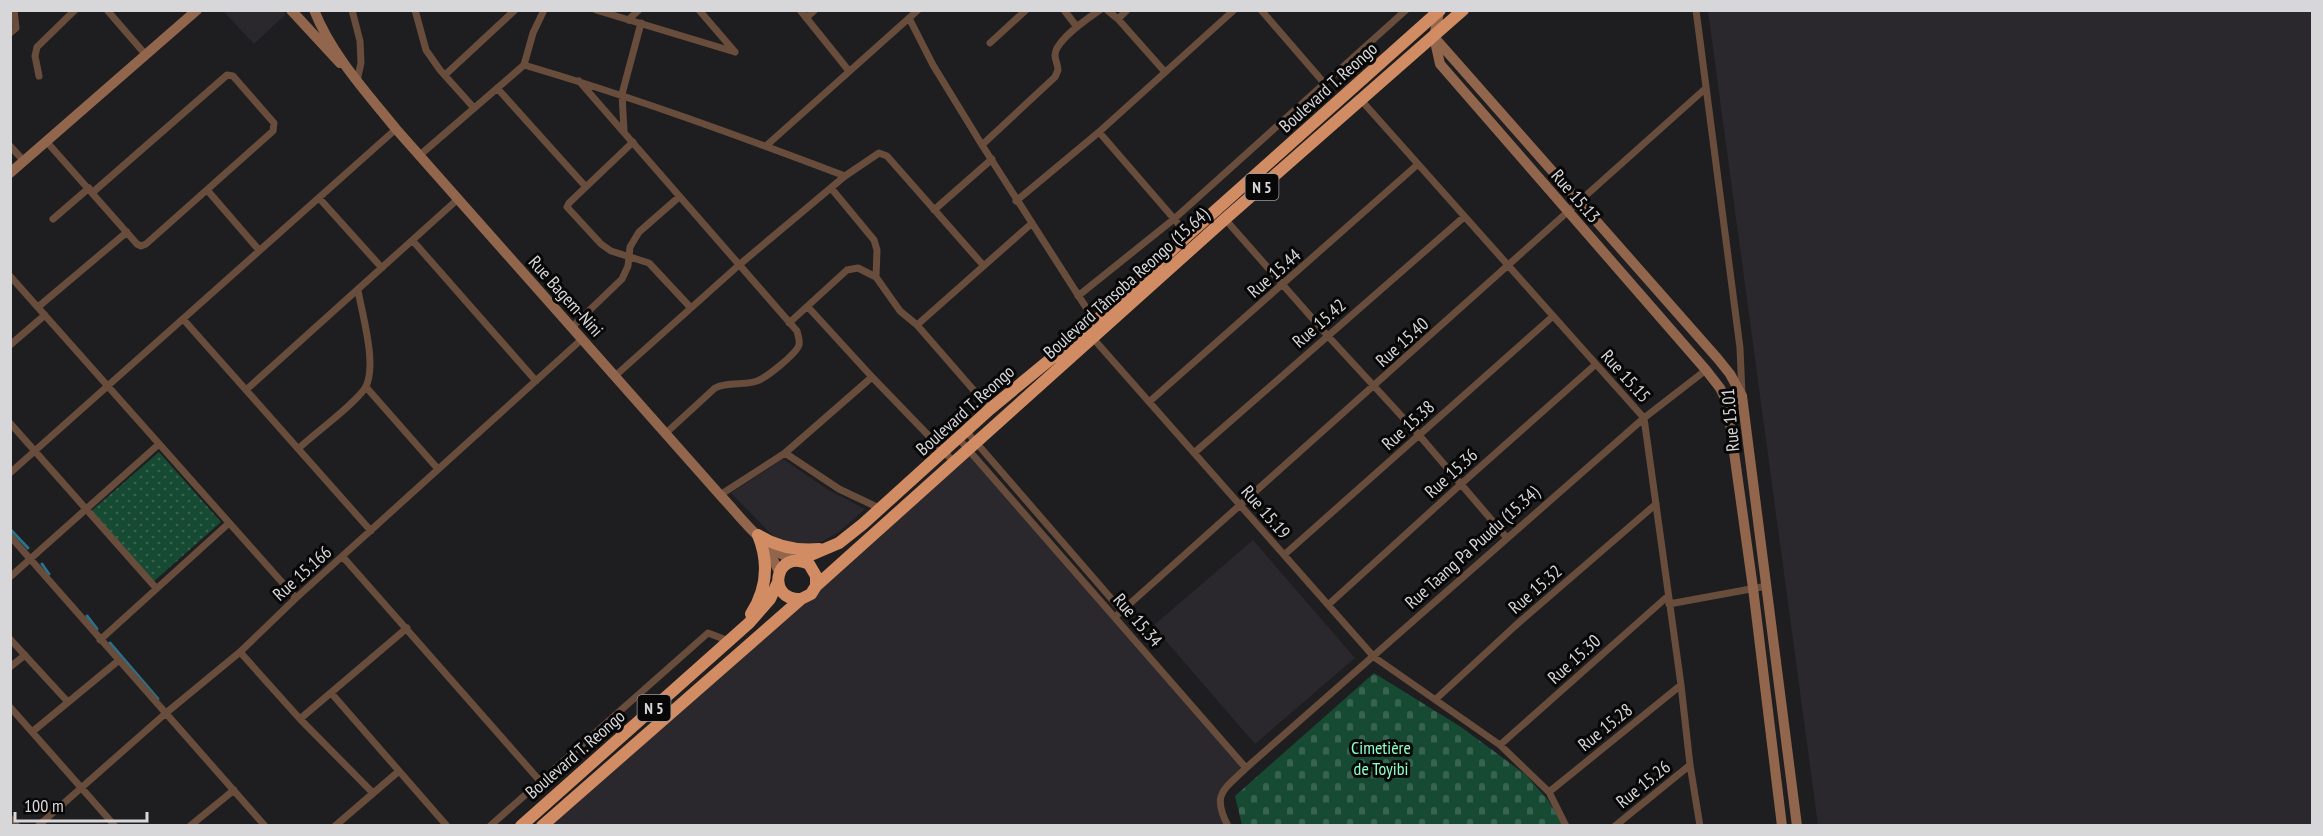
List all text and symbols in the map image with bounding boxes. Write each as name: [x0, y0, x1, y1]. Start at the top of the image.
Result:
street label: Boulevard T. Reongo: [1274, 37, 1382, 137]
street label: Rue 15.13: [1547, 165, 1605, 227]
road number: N 5: [1246, 174, 1278, 200]
street label: Boulevard Tânsoba Reongo (15.64): [1039, 202, 1214, 363]
street label: Rue 15.44: [1243, 244, 1305, 302]
street label: Rue Bagem-Nini: [524, 251, 608, 341]
street label: Rue 15.42: [1288, 294, 1350, 352]
street label: Rue 15.40: [1371, 312, 1433, 372]
street label: Rue 15.15: [1596, 345, 1656, 407]
street label: Boulevard T. Reongo: [911, 360, 1019, 460]
street label: Rue 15.01: [1716, 387, 1744, 453]
street label: Rue 15.38: [1377, 395, 1439, 455]
street label: Rue 15.36: [1420, 443, 1482, 503]
street label: Rue Taang Pa Puudu (15.34): [1400, 480, 1545, 613]
street label: Rue 15.19: [1237, 481, 1295, 543]
street label: Rue 15.166: [268, 541, 336, 605]
street label: Rue 15.32: [1504, 560, 1566, 618]
street label: Rue 15.34: [1109, 589, 1167, 651]
street label: Rue 15.30: [1543, 629, 1605, 689]
road number: N 5: [638, 695, 670, 721]
street label: Rue 15.28: [1573, 698, 1637, 756]
street label: Boulevard T. Reongo: [520, 704, 630, 804]
park label: Cimetière de Toyibi: [1351, 736, 1411, 780]
street label: Rue 15.26: [1611, 755, 1675, 813]
scale bar: [15, 785, 147, 823]
text: 100 m: [24, 794, 64, 817]

